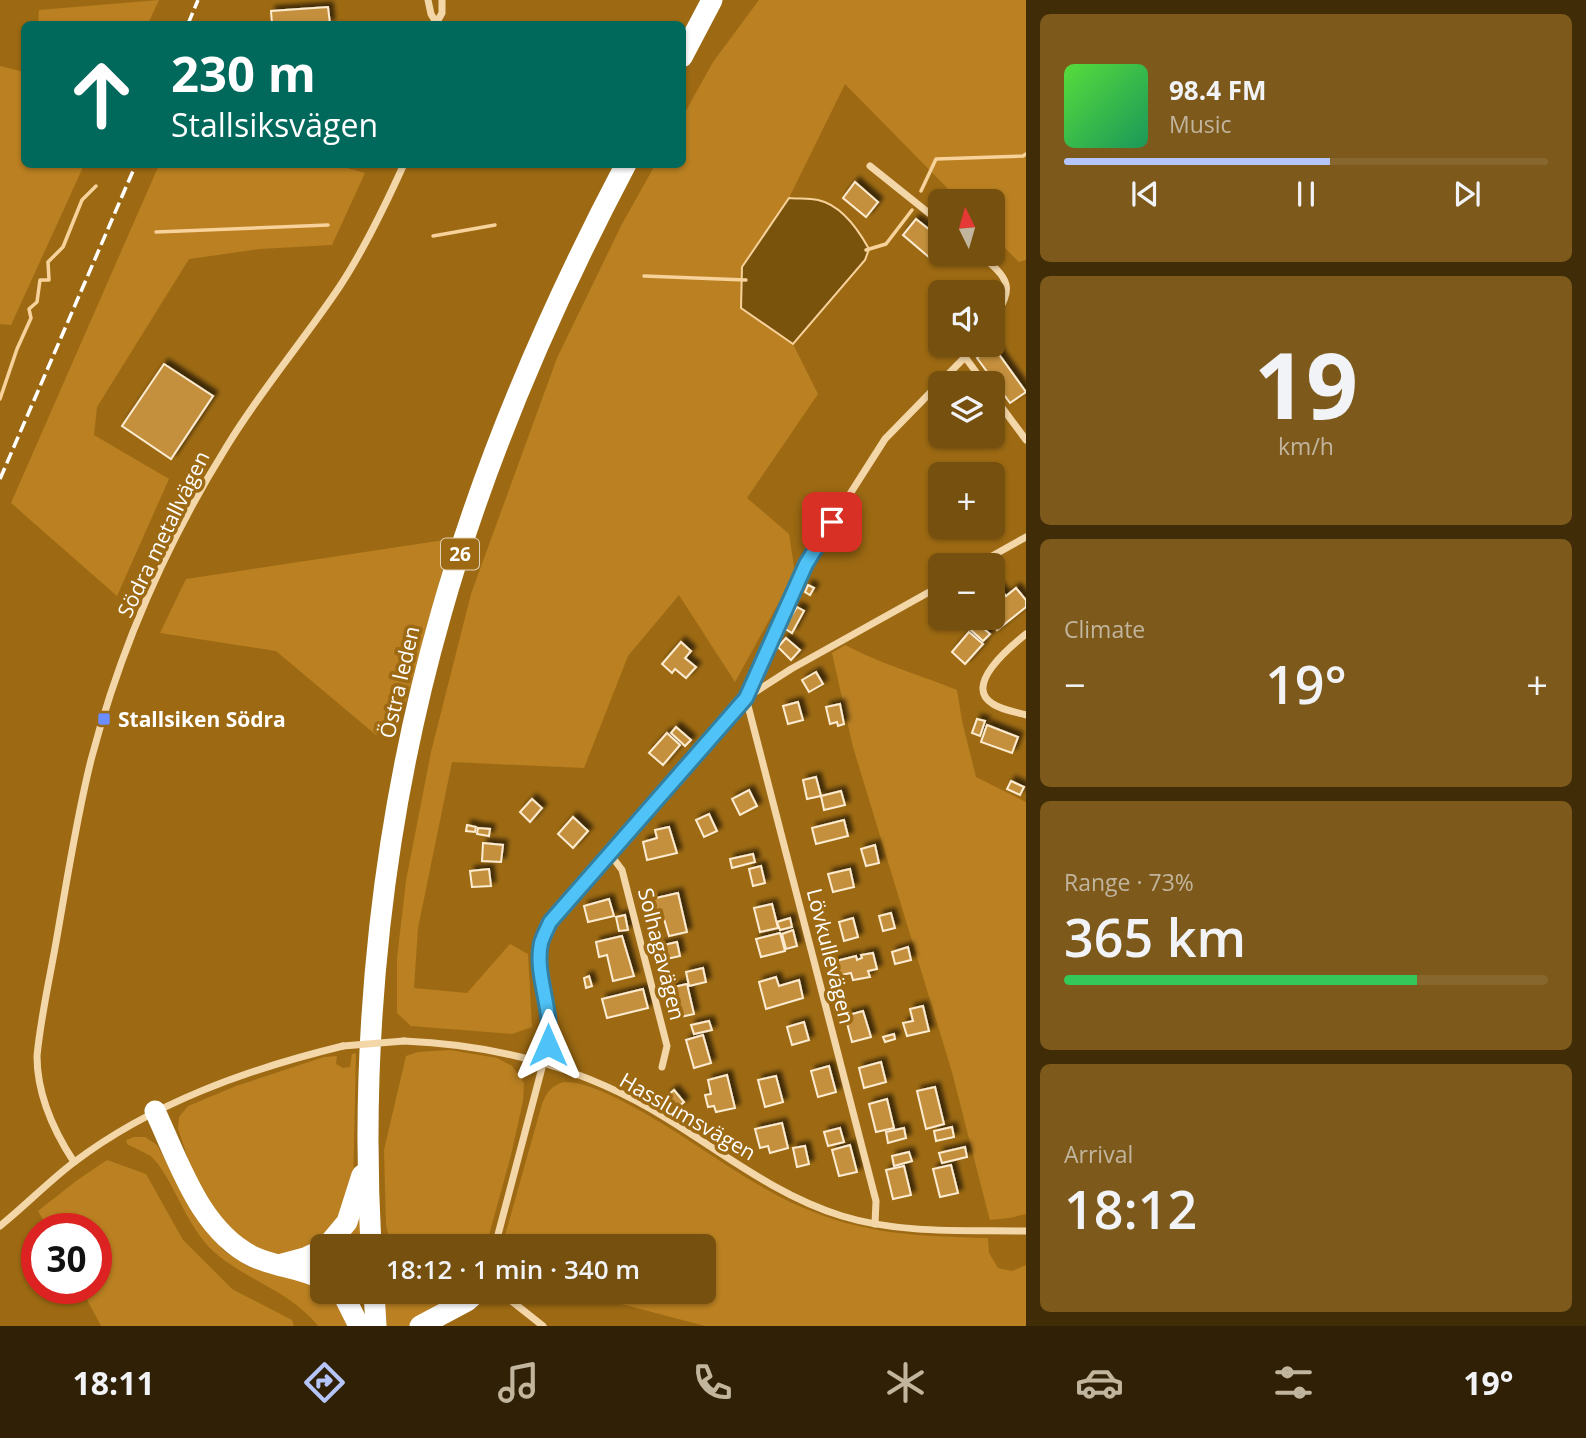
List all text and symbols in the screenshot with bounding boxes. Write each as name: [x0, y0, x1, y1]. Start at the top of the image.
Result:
text: 230 m: [171, 40, 316, 106]
icon: ahead: [56, 49, 147, 140]
text: 98.4 FM: [1169, 72, 1267, 108]
text: Stallsiksvägen: [171, 103, 378, 146]
text: Music: [1169, 108, 1232, 140]
icon: previous: [1126, 175, 1164, 213]
icon: pause: [1287, 175, 1325, 213]
icon: next: [1448, 175, 1486, 213]
north arrow: [928, 189, 1004, 266]
map controls: [928, 189, 1005, 630]
button: sound: [928, 280, 1005, 357]
text: 19: [1254, 322, 1358, 446]
button: layers: [928, 371, 1005, 448]
text: km/h: [1278, 430, 1334, 462]
street label: Södra metallvägen: [111, 446, 215, 622]
button: +: [928, 462, 1005, 539]
pin: [802, 492, 862, 552]
icon: arrive: [813, 503, 851, 541]
road number: 26: [441, 538, 479, 569]
button: −: [928, 553, 1005, 630]
text: Climate: [1064, 613, 1145, 645]
street label: Östra leden: [373, 623, 425, 741]
text: 19°: [1265, 648, 1347, 719]
text: −: [1064, 658, 1086, 710]
text: +: [1526, 658, 1548, 710]
place label: Stallsiken Södra: [118, 705, 286, 733]
marker: Stallsiken Södra: [96, 711, 112, 727]
text: Range · 73%: [1064, 866, 1194, 898]
street label: Solhagavägen: [632, 885, 692, 1023]
street label: Lövkullevägen: [801, 885, 861, 1027]
text: 365 km: [1064, 901, 1246, 972]
position arrow: [511, 1008, 585, 1082]
street label: Hasslumsvägen: [615, 1066, 761, 1166]
text: Arrival: [1064, 1138, 1133, 1170]
text: 18:12: [1064, 1173, 1197, 1244]
speed limit sign: 30: [21, 1213, 112, 1304]
text: 18:12 · 1 min · 340 m: [386, 1251, 640, 1287]
icon: directions: [300, 1358, 349, 1407]
icon: music: [494, 1358, 543, 1407]
icon: phone: [688, 1358, 737, 1407]
icon: climate: [881, 1358, 930, 1407]
icon: car: [1075, 1358, 1124, 1407]
icon: filters: [1269, 1358, 1318, 1407]
text: 18:11: [72, 1361, 155, 1404]
text: 19°: [1463, 1361, 1514, 1404]

